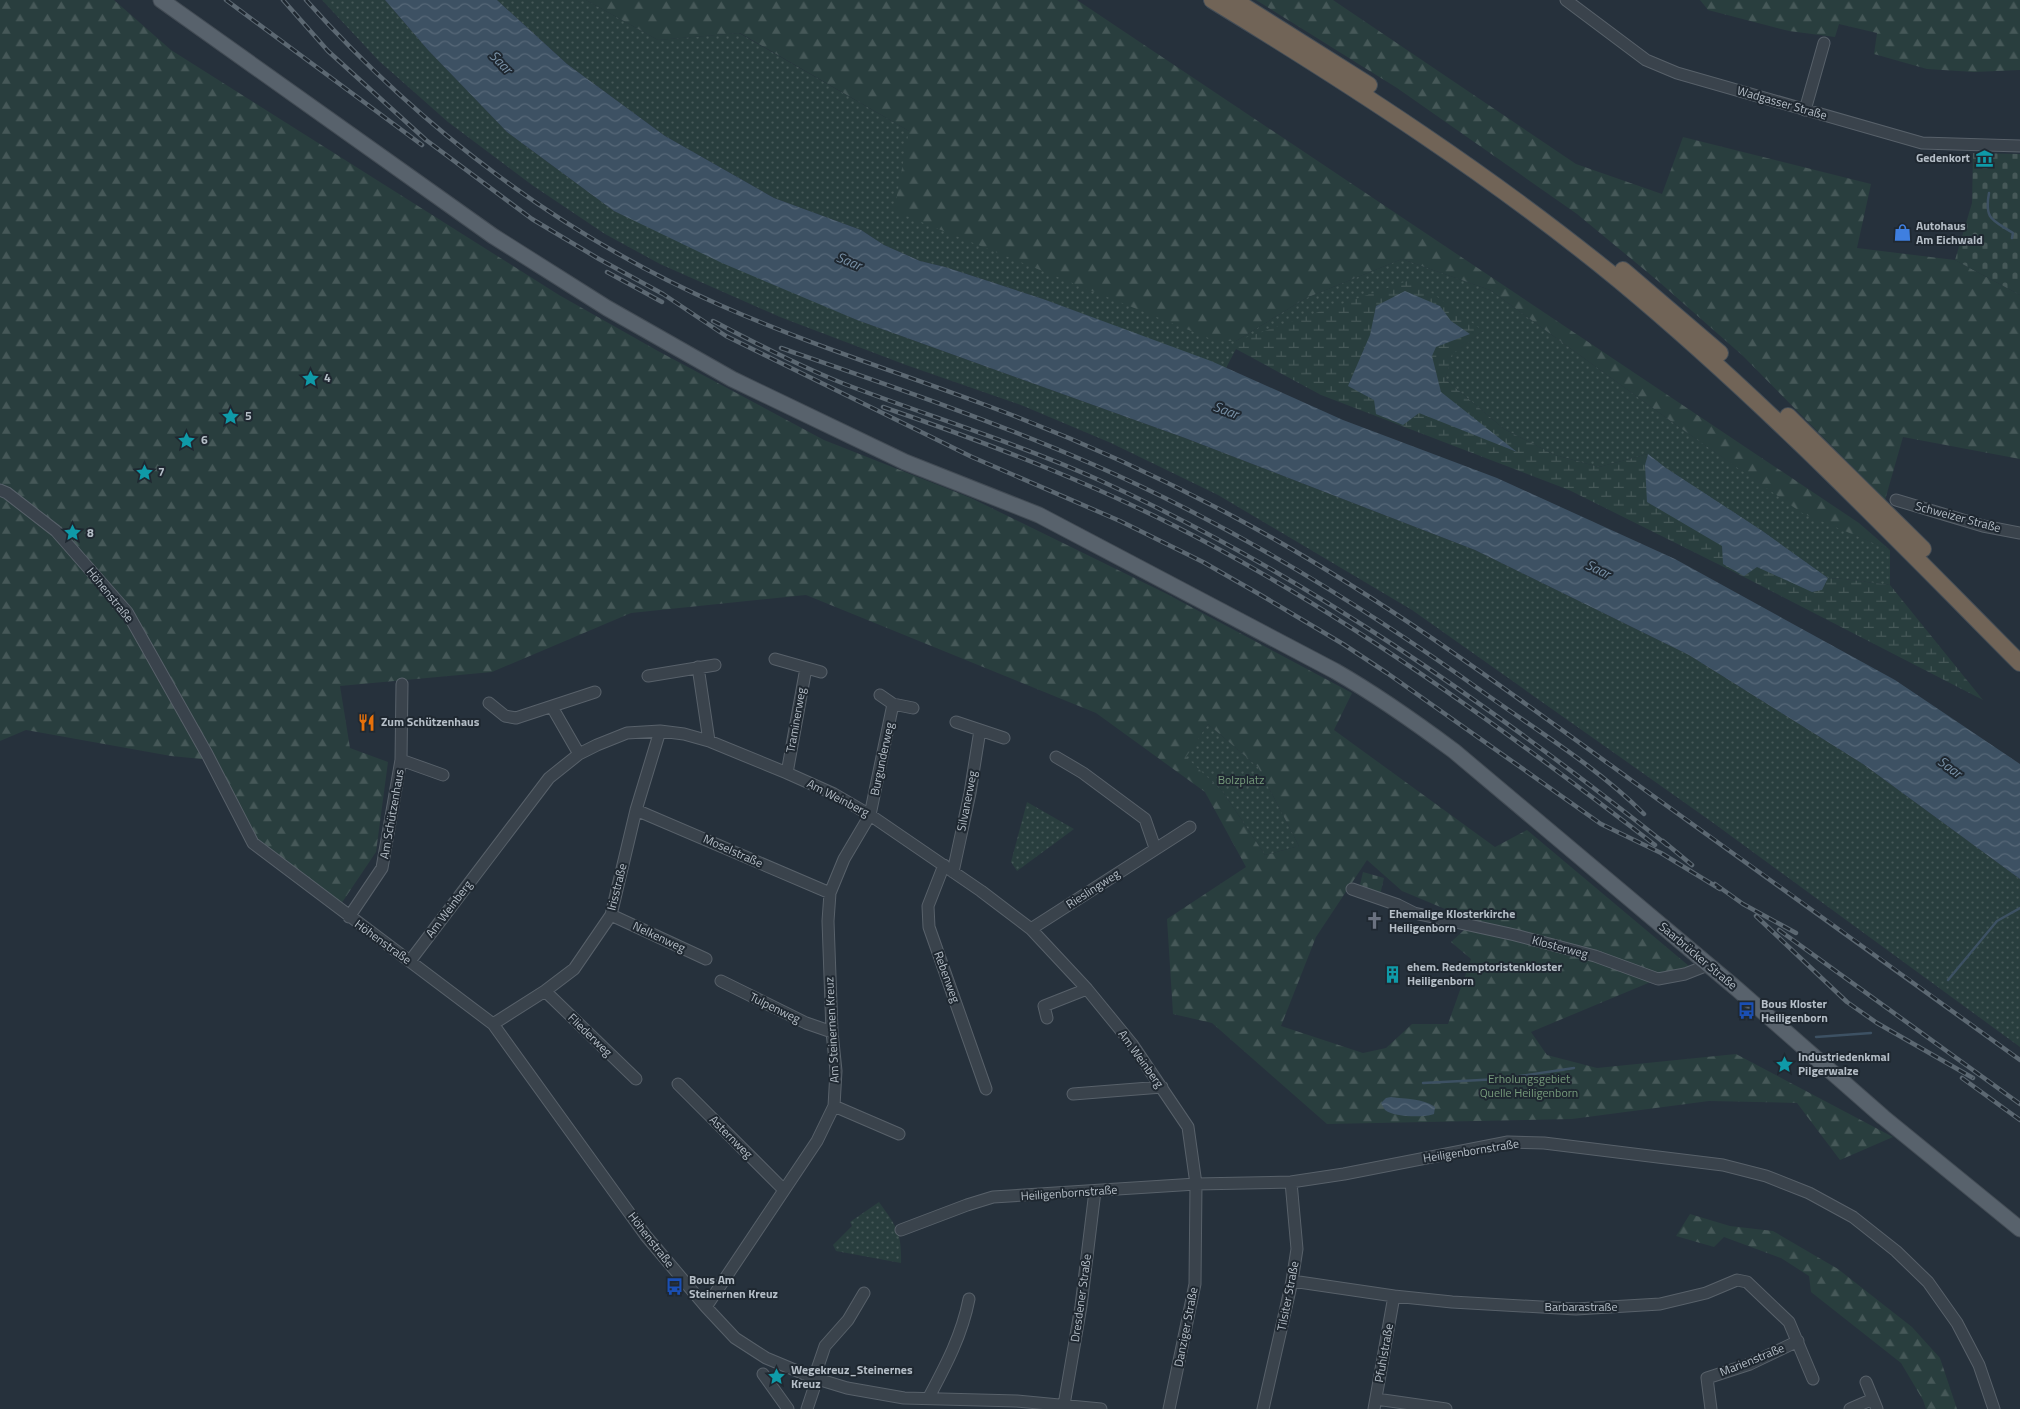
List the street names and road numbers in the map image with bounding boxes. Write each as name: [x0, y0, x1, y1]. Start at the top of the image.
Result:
street label: Wadgasser Straße: [1735, 81, 1829, 124]
street label: Schweizer Straße: [1913, 496, 2003, 537]
street label: Höhenstraße: [82, 563, 139, 626]
street label: Traminerweg: [780, 686, 811, 754]
street label: Burgunderweg: [864, 720, 899, 797]
street label: Am Schützenhaus: [374, 767, 409, 860]
street label: Silvanerweg: [951, 769, 982, 833]
street label: Am Weinberg: [804, 774, 873, 821]
street label: Moselstraße: [700, 829, 766, 872]
street label: Irisstraße: [601, 861, 632, 913]
street label: Rieslingweg: [1062, 864, 1123, 913]
street label: Am Weinberg: [421, 876, 477, 942]
street label: Höhenstraße: [351, 914, 416, 969]
street label: Nelkenweg: [630, 916, 689, 957]
street label: Saarbrücker Straße: [1655, 917, 1742, 994]
street label: Klosterweg: [1530, 930, 1590, 963]
street label: Rebenweg: [929, 948, 966, 1005]
street label: Am Steinernen Kreuz: [819, 977, 844, 1083]
street label: Tulpenweg: [747, 987, 804, 1028]
street label: Fliederweg: [564, 1008, 617, 1061]
street label: Am Weinberg: [1114, 1026, 1169, 1092]
street label: Asternweg: [705, 1111, 757, 1163]
street label: Heiligenbornstraße: [1422, 1134, 1520, 1167]
street label: Heiligenbornstraße: [1020, 1180, 1118, 1205]
street label: Höhenstraße: [624, 1208, 679, 1272]
street label: Dresdener Straße: [1065, 1253, 1096, 1343]
street label: Tilsiter Straße: [1271, 1259, 1304, 1332]
street label: Danziger Straße: [1168, 1285, 1203, 1368]
street label: Barbarastraße: [1545, 1297, 1617, 1316]
street label: Pfuhlstraße: [1369, 1322, 1398, 1384]
street label: Marienstraße: [1717, 1338, 1787, 1381]

